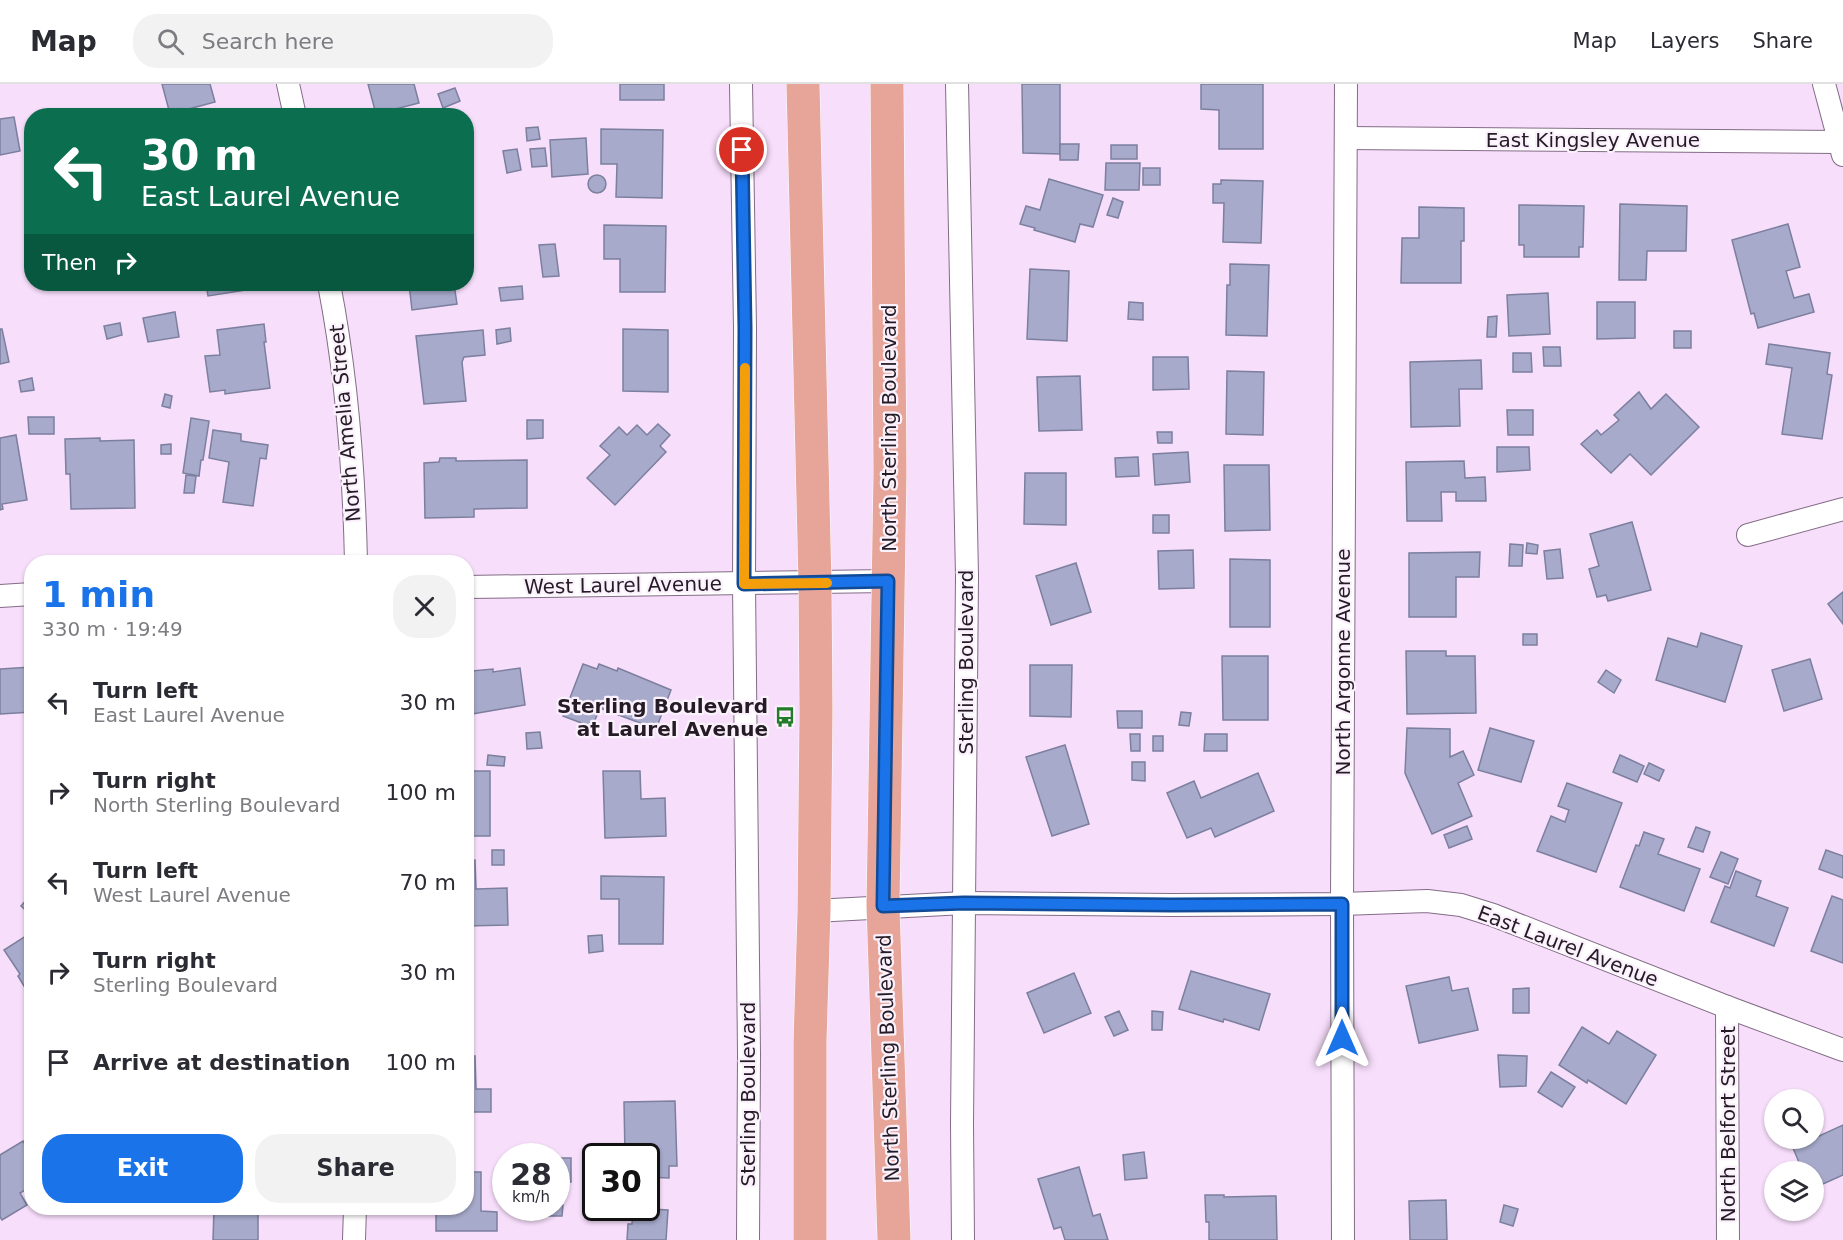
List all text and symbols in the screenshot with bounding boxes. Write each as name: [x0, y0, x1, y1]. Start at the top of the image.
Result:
search box: [133, 14, 553, 68]
text: Map: [30, 25, 97, 58]
icon: search: [154, 25, 187, 58]
text: Search here: [202, 29, 334, 54]
text: Map: [1573, 29, 1617, 53]
text: Layers: [1650, 29, 1719, 53]
text: Share: [1752, 29, 1813, 53]
pin: [716, 124, 767, 175]
street label: East Kingsley Avenue: [1486, 128, 1700, 152]
text: 30 m: [141, 131, 258, 180]
icon: left: [42, 132, 120, 210]
icon: arrive: [725, 133, 758, 166]
text: East Laurel Avenue: [141, 181, 400, 212]
icon: right: [109, 246, 142, 279]
text: Then: [42, 250, 97, 275]
street label: North Sterling Boulevard: [877, 304, 901, 552]
street label: North Amelia Street: [324, 323, 366, 523]
street label: North Argonne Avenue: [1331, 548, 1355, 776]
street label: Sterling Boulevard: [954, 569, 978, 755]
street label: West Laurel Avenue: [524, 571, 722, 599]
text: 1 min: [42, 574, 155, 615]
button: close: [393, 575, 456, 638]
text: 330 m · 19:49: [42, 617, 183, 641]
text: Turn left: [93, 678, 198, 703]
icon: left: [42, 686, 75, 719]
text: 30 m: [400, 690, 456, 715]
place label: Sterling Boulevard at Laurel Avenue: [557, 694, 768, 741]
text: East Laurel Avenue: [93, 703, 285, 727]
bus stop icon: Sterling Boulevard at Laurel Avenue: [773, 705, 797, 729]
text: Turn right: [93, 768, 216, 793]
icon: right: [42, 776, 75, 809]
text: 100 m: [386, 780, 456, 805]
text: North Sterling Boulevard: [93, 793, 340, 817]
text: Turn left: [93, 858, 198, 883]
icon: left: [42, 866, 75, 899]
text: 70 m: [400, 870, 456, 895]
text: West Laurel Avenue: [93, 883, 291, 907]
street label: East Laurel Avenue: [1474, 900, 1662, 992]
street label: North Sterling Boulevard: [872, 934, 904, 1182]
text: Turn right: [93, 948, 216, 973]
icon: right: [42, 956, 75, 989]
text: 30 m: [400, 960, 456, 985]
text: Sterling Boulevard: [93, 973, 278, 997]
street label: Sterling Boulevard: [736, 1001, 760, 1187]
position arrow: [1310, 1006, 1374, 1070]
street label: North Belfort Street: [1716, 1026, 1740, 1222]
icon: arrive: [42, 1046, 75, 1079]
text: Arrive at destination: [93, 1050, 350, 1075]
text: 100 m: [386, 1050, 456, 1075]
map controls: [1764, 1089, 1824, 1221]
button: search: [1764, 1089, 1824, 1149]
button: Exit: [42, 1134, 243, 1203]
button: Share: [255, 1134, 456, 1203]
speed limit sign: 30: [582, 1143, 660, 1221]
text: 28: [510, 1157, 552, 1192]
button: layers: [1764, 1161, 1824, 1221]
text: km/h: [512, 1188, 550, 1206]

